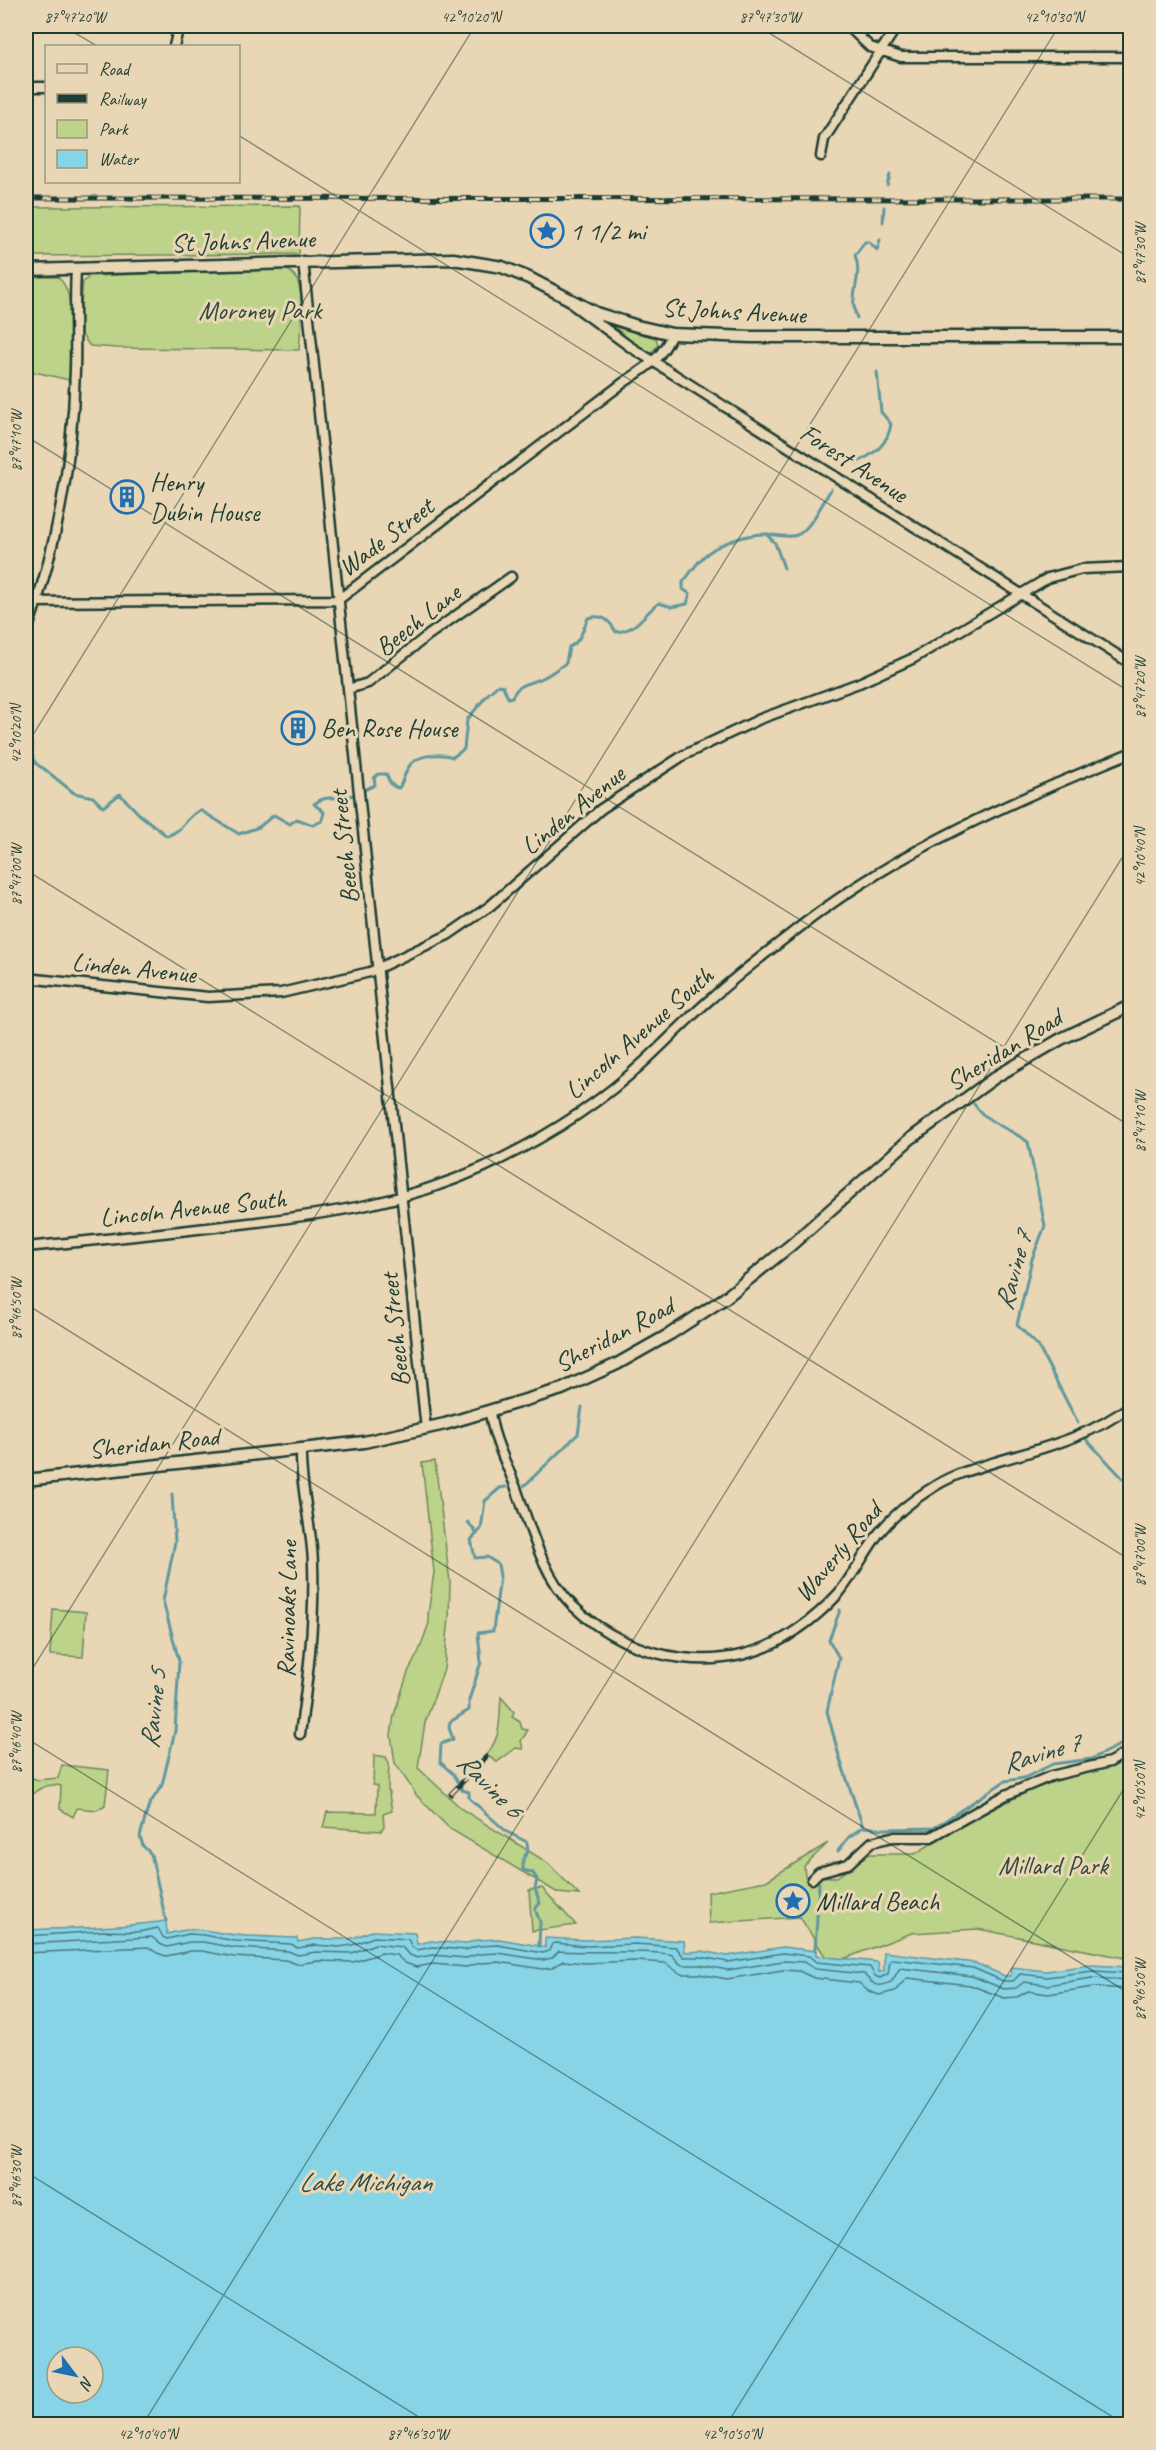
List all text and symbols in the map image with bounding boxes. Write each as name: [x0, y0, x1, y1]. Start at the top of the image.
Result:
text: 87°47'20"W: [45, 8, 109, 27]
text: 42°10'20"N: [441, 8, 504, 27]
text: 87°47'30"W: [740, 8, 804, 27]
text: 42°10'30"N: [1024, 8, 1087, 27]
legend: [45, 45, 240, 183]
text: Road: [99, 58, 132, 80]
text: Railway: [99, 88, 147, 110]
text: Park: [99, 118, 129, 140]
text: Water: [99, 148, 140, 170]
place icon: 1 1/2 mi: [529, 213, 565, 249]
place label: 1 1/2 mi: [570, 215, 649, 248]
text: 87°47'30"W: [1131, 220, 1150, 284]
street label: St Johns Avenue: [171, 222, 317, 260]
street label: St Johns Avenue: [661, 291, 808, 331]
park label: Moroney Park: [199, 294, 323, 327]
text: 87°47'10"W: [7, 407, 26, 471]
street label: Forest Avenue: [794, 416, 915, 511]
place label: Henry Dubin House: [150, 466, 261, 529]
building icon: Henry Dubin House: [109, 479, 145, 515]
street label: Wade Street: [332, 489, 442, 584]
street label: Beech Lane: [369, 575, 469, 664]
text: 87°47'20"W: [1131, 654, 1150, 718]
text: 42°10'20"N: [7, 701, 26, 764]
building icon: Ben Rose House: [280, 710, 316, 746]
place label: Ben Rose House: [321, 712, 459, 745]
street label: Linden Avenue: [514, 757, 633, 862]
street label: Beech Street: [321, 786, 366, 905]
text: 42°10'40"N: [1131, 824, 1150, 887]
text: 87°47'00"W: [7, 841, 26, 905]
street label: Linden Avenue: [70, 945, 199, 991]
street label: Lincoln Avenue South: [558, 959, 721, 1107]
street label: Sheridan Road: [940, 999, 1071, 1099]
text: 87°47'10"W: [1131, 1088, 1150, 1152]
street label: Lincoln Avenue South: [98, 1182, 289, 1234]
water label: Ravine 7: [986, 1224, 1041, 1314]
street label: Beech Street: [372, 1269, 417, 1388]
text: 87°46'50"W: [7, 1275, 26, 1339]
street label: Sheridan Road: [549, 1288, 683, 1380]
street label: Sheridan Road: [87, 1419, 224, 1466]
street label: Waverly Road: [787, 1493, 892, 1609]
text: 87°47'00"W: [1131, 1522, 1150, 1586]
street label: Ravinoaks Lane: [269, 1539, 305, 1678]
water label: Ravine 5: [132, 1663, 175, 1750]
text: 87°46'40"W: [7, 1709, 26, 1773]
water label: Ravine 7: [998, 1724, 1088, 1781]
water label: Ravine 6: [450, 1745, 533, 1828]
text: 42°10'50"N: [1131, 1758, 1150, 1821]
park label: Millard Park: [998, 1849, 1110, 1882]
place icon: Millard Beach: [775, 1883, 811, 1919]
place label: Millard Beach: [816, 1885, 940, 1918]
text: 87°46'50"W: [1131, 1956, 1150, 2020]
text: 87°46'30"W: [7, 2143, 26, 2207]
water label: Lake Michigan: [299, 2165, 434, 2199]
north arrow: [45, 2345, 105, 2405]
text: N: [74, 2373, 98, 2395]
text: 42°10'40"N: [118, 2425, 181, 2444]
text: 87°46'30"W: [388, 2425, 452, 2444]
text: 42°10'50"N: [702, 2425, 765, 2444]

